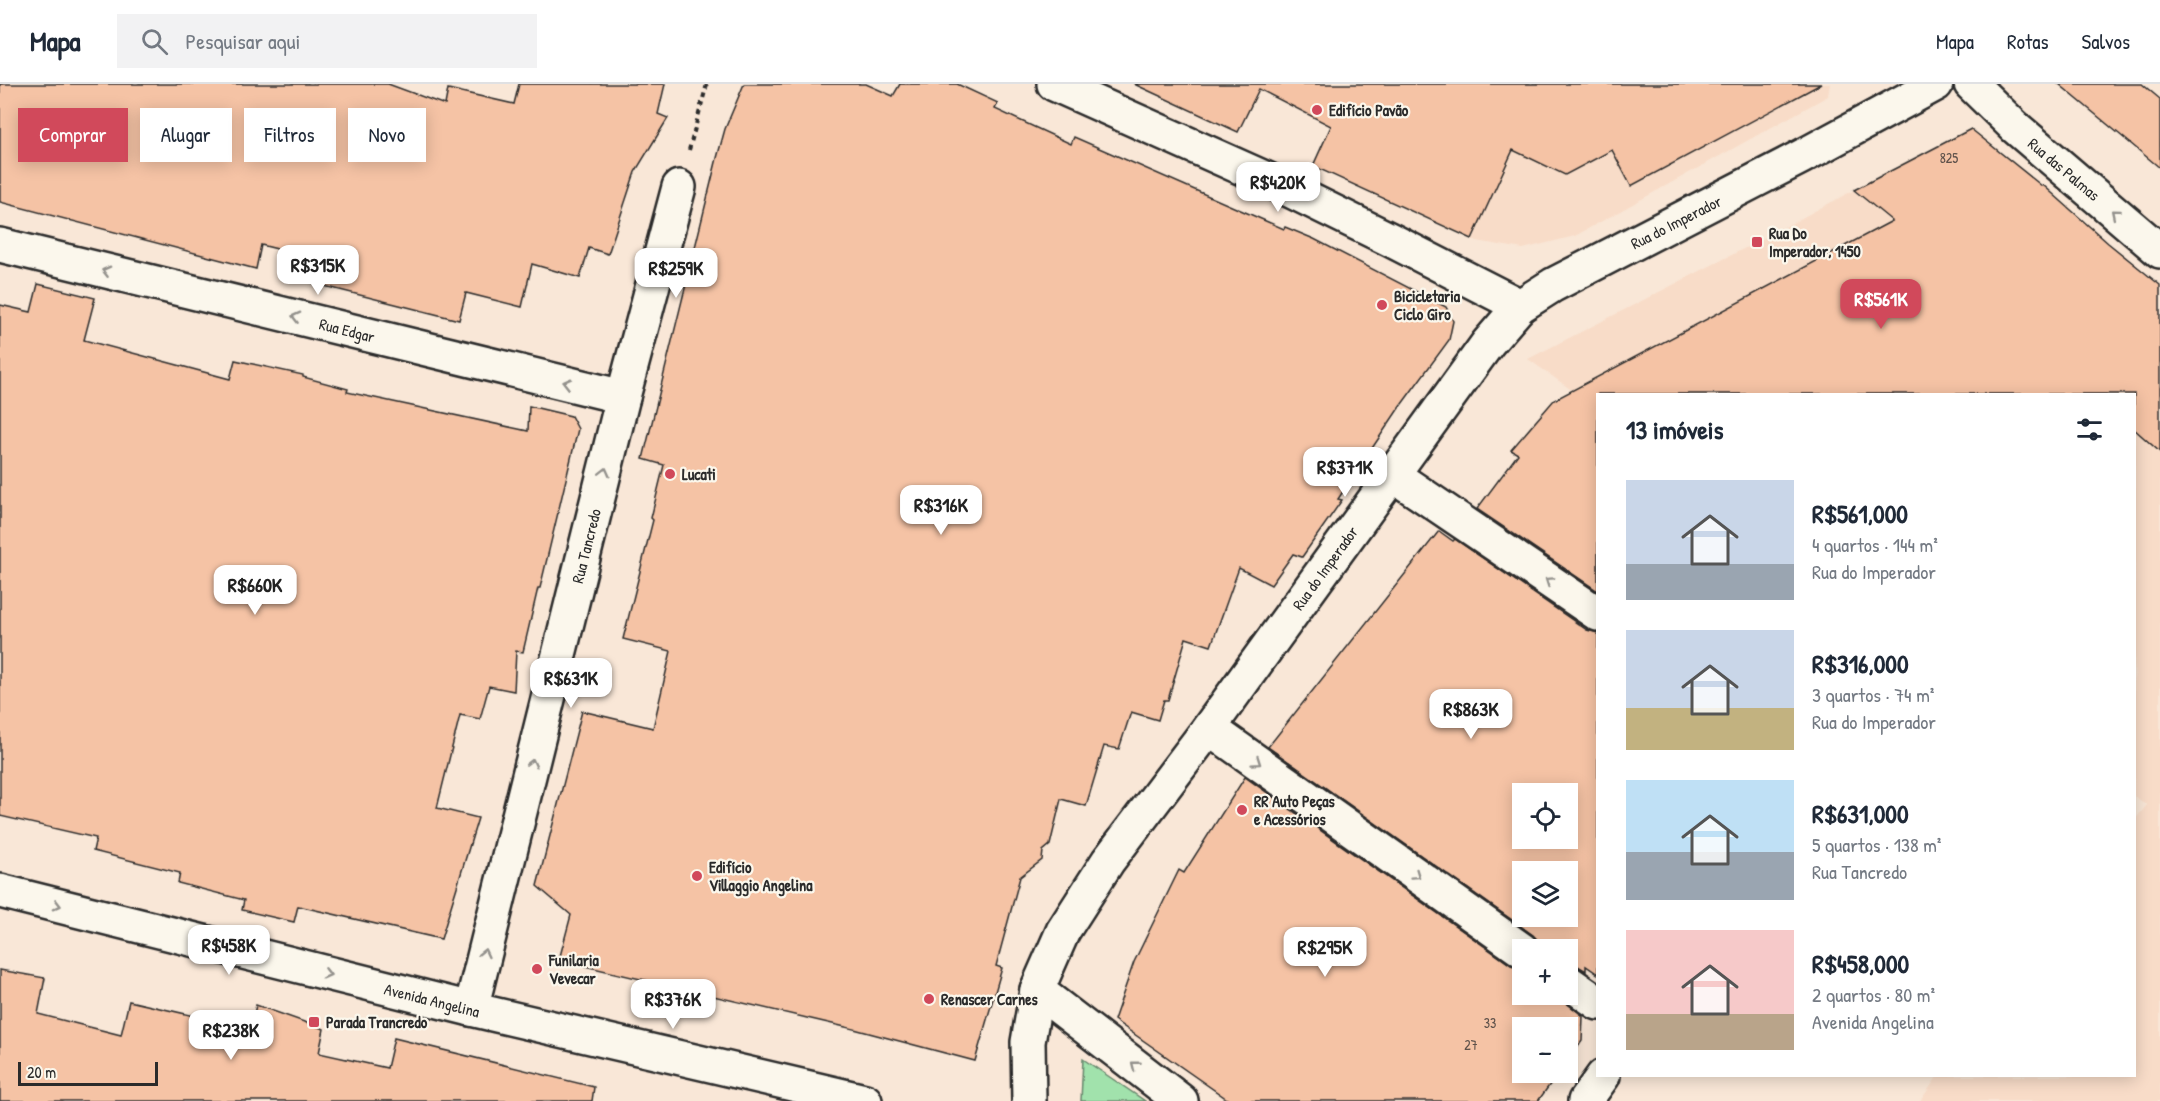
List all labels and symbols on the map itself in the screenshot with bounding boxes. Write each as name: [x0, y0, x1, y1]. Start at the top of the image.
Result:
place label: Edifício Pavão: [1329, 99, 1409, 121]
marker: Edifício Pavão: [1310, 103, 1324, 117]
street label: Rua das Palmas: [2023, 132, 2105, 206]
house number: 825: [1940, 148, 1958, 167]
pin: R$420K: [1229, 162, 1327, 213]
street label: Rua do Imperador: [1627, 190, 1725, 254]
one-way arrow: [2111, 209, 2122, 220]
place label: Rua Do Imperador, 1450: [1769, 222, 1861, 263]
marker: Rua Do Imperador, 1450: [1750, 235, 1764, 249]
pin: R$315K: [269, 245, 367, 296]
pin: R$259K: [627, 248, 725, 299]
one-way arrow: [101, 265, 111, 278]
pin: R$561K: [1832, 279, 1930, 330]
place label: Bicicletaria Ciclo Giro: [1394, 285, 1461, 325]
marker: Bicicletaria Ciclo Giro: [1375, 298, 1389, 312]
one-way arrow: [291, 312, 301, 325]
street label: Rua Edgar: [317, 312, 377, 348]
one-way arrow: [562, 378, 572, 391]
pin: R$371K: [1296, 447, 1394, 498]
place label: Lucati: [682, 463, 716, 485]
marker: Lucati: [663, 467, 677, 481]
one-way arrow: [597, 468, 610, 478]
pin: R$316K: [892, 485, 990, 536]
street label: Rua Tancredo: [566, 506, 606, 586]
street label: Rua do Imperador: [1287, 521, 1363, 615]
pin: R$660K: [206, 565, 304, 616]
one-way arrow: [1545, 577, 1556, 588]
pin: R$631K: [522, 658, 620, 709]
pin: R$863K: [1422, 689, 1520, 740]
one-way arrow: [1250, 755, 1261, 766]
one-way arrow: [524, 759, 537, 769]
place label: RR Auto Peças e Acessórios: [1254, 790, 1336, 830]
marker: RR Auto Peças e Acessórios: [1235, 803, 1249, 817]
place label: Edifício Villaggio Angelina: [709, 856, 813, 897]
one-way arrow: [1409, 868, 1420, 879]
marker: Edifício Villaggio Angelina: [690, 869, 704, 883]
one-way arrow: [52, 898, 62, 911]
pin: R$458K: [180, 925, 278, 976]
pin: R$295K: [1276, 927, 1374, 978]
one-way arrow: [477, 948, 490, 958]
place label: Funilaria Vevecar: [548, 949, 599, 989]
marker: Funilaria Vevecar: [530, 962, 544, 976]
one-way arrow: [322, 967, 332, 980]
street label: Avenida Angelina: [382, 978, 482, 1022]
pin: R$376K: [624, 979, 722, 1030]
place label: Renascer Carnes: [941, 988, 1039, 1010]
marker: Renascer Carnes: [922, 992, 936, 1006]
pin: R$238K: [182, 1010, 280, 1061]
place label: Parada Trancredo: [326, 1011, 428, 1033]
house number: 33: [1484, 1013, 1496, 1032]
marker: Parada Trancredo: [307, 1015, 321, 1029]
house number: 27: [1464, 1035, 1478, 1054]
scale bar: [18, 1059, 158, 1086]
one-way arrow: [1130, 1062, 1141, 1073]

